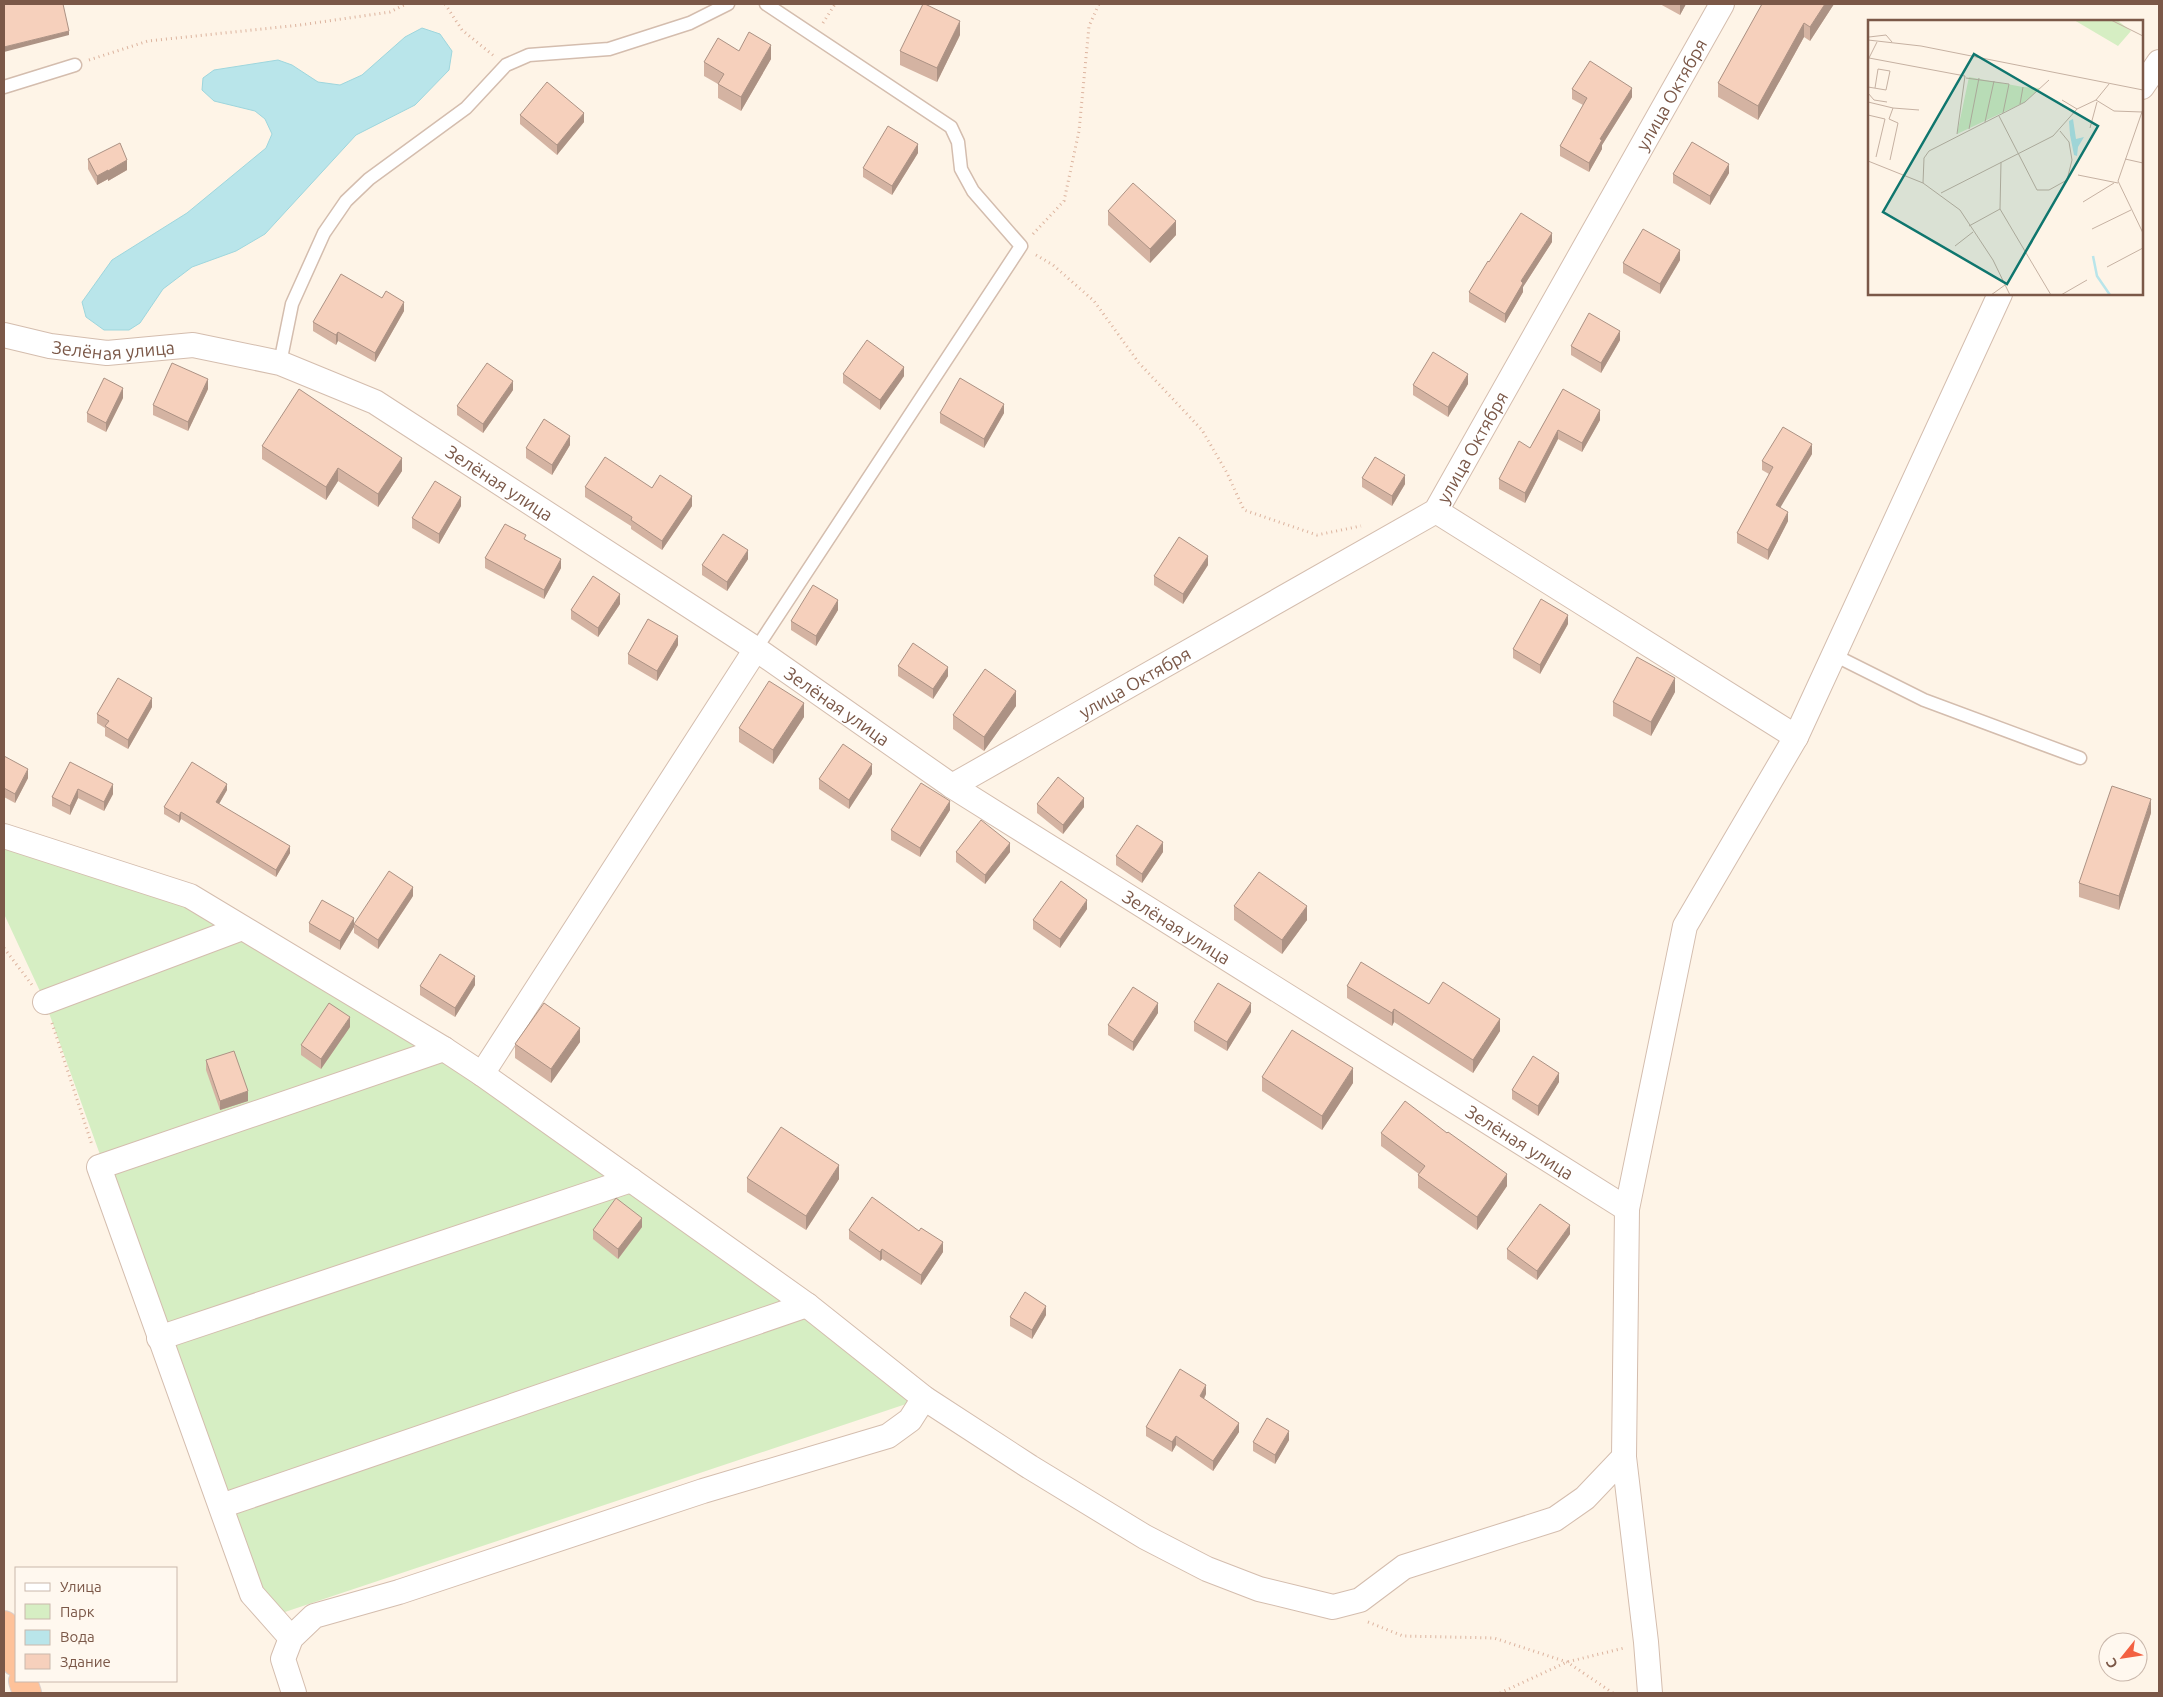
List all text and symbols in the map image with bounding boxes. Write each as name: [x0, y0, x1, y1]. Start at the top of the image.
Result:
inset map: [1868, 20, 2143, 295]
street label: улица Октября: [1632, 35, 1710, 154]
street label: Зелёная улица: [51, 336, 176, 363]
street label: улица Октября: [1433, 388, 1511, 507]
street label: Зелёная улица: [442, 441, 557, 525]
street label: улица Октября: [1075, 643, 1194, 722]
street label: Зелёная улица: [781, 662, 894, 749]
street label: Зелёная улица: [1119, 886, 1234, 968]
street label: Зелёная улица: [1462, 1101, 1577, 1183]
legend: [15, 1567, 178, 1682]
text: Улица: [60, 1578, 102, 1595]
text: Парк: [60, 1603, 95, 1620]
text: Вода: [60, 1628, 95, 1645]
north arrow: [2098, 1632, 2148, 1682]
text: Здание: [60, 1653, 111, 1670]
text: С: [2103, 1656, 2121, 1671]

